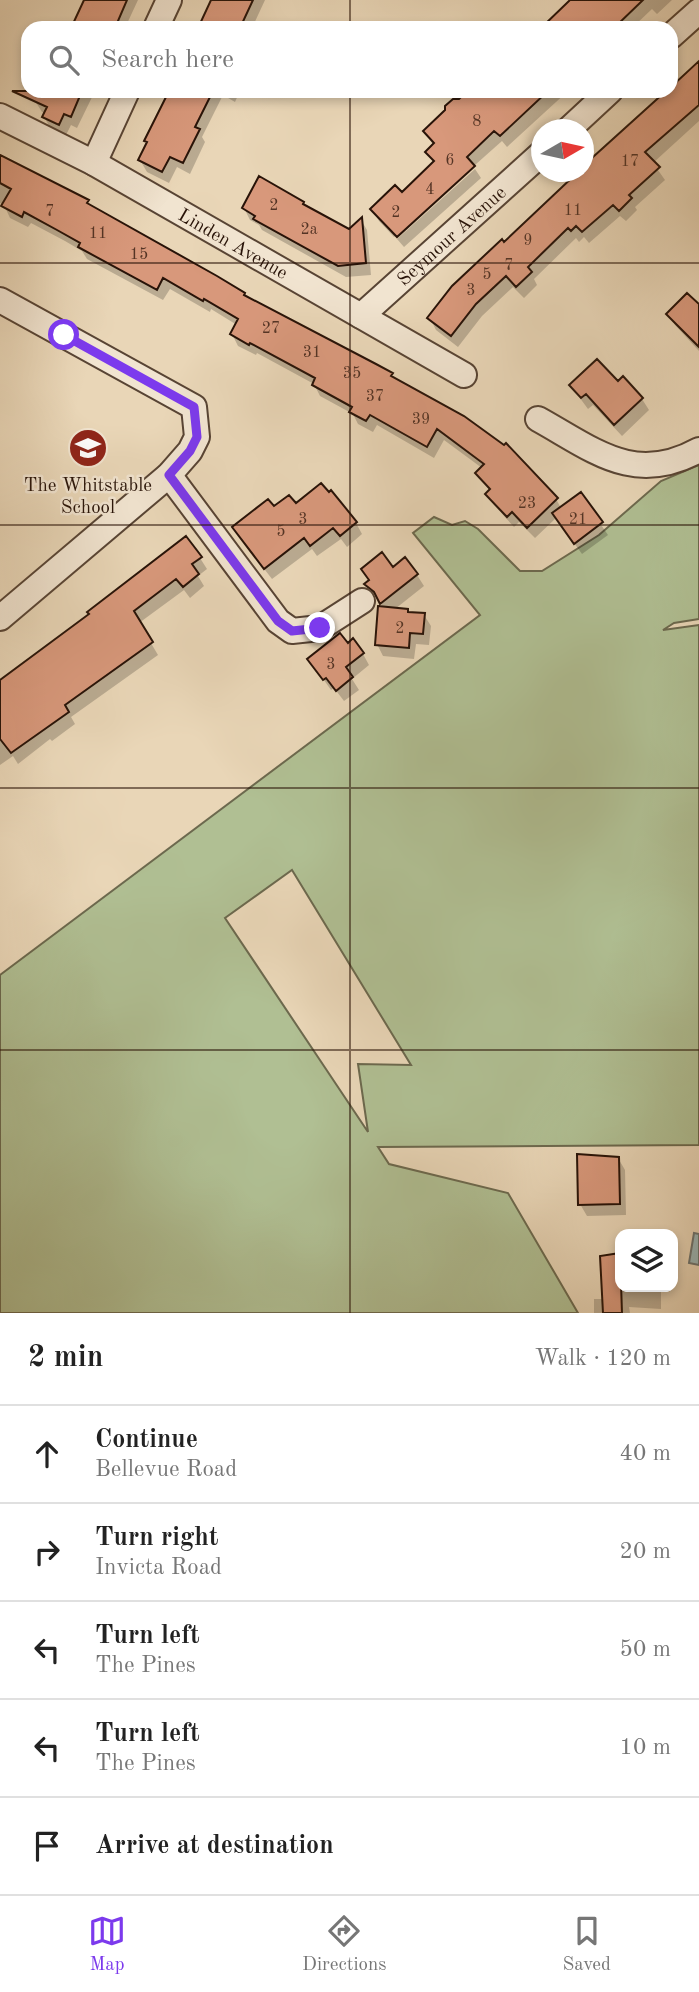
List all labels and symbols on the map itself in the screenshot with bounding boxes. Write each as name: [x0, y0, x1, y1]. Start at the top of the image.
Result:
house number: 8: [472, 114, 482, 130]
north arrow: [531, 119, 594, 182]
house number: 6: [445, 153, 455, 169]
house number: 17: [621, 154, 639, 170]
house number: 4: [425, 182, 435, 198]
street label: Seymour Avenue: [395, 183, 511, 290]
house number: 2: [269, 198, 279, 214]
house number: 11: [564, 203, 582, 219]
house number: 7: [45, 204, 55, 220]
house number: 2: [391, 205, 401, 221]
street label: Linden Avenue: [174, 206, 290, 284]
house number: 2a: [300, 222, 318, 238]
house number: 11: [89, 226, 107, 242]
house number: 9: [523, 233, 533, 249]
house number: 15: [130, 247, 148, 263]
house number: 7: [504, 258, 514, 274]
house number: 5: [482, 267, 492, 283]
house number: 3: [466, 283, 476, 299]
route start: [48, 319, 79, 350]
house number: 27: [262, 321, 280, 337]
house number: 31: [303, 345, 321, 361]
house number: 35: [343, 366, 361, 382]
house number: 37: [366, 389, 384, 405]
house number: 39: [412, 412, 430, 428]
school or university icon: The Whitstable School: [67, 427, 109, 469]
place label: The Whitstable School: [24, 477, 152, 518]
house number: 23: [518, 496, 536, 512]
house number: 3: [298, 512, 308, 528]
house number: 21: [569, 512, 587, 528]
house number: 5: [276, 524, 286, 540]
route end: [304, 612, 335, 643]
house number: 2: [395, 621, 405, 637]
house number: 3: [326, 657, 336, 673]

